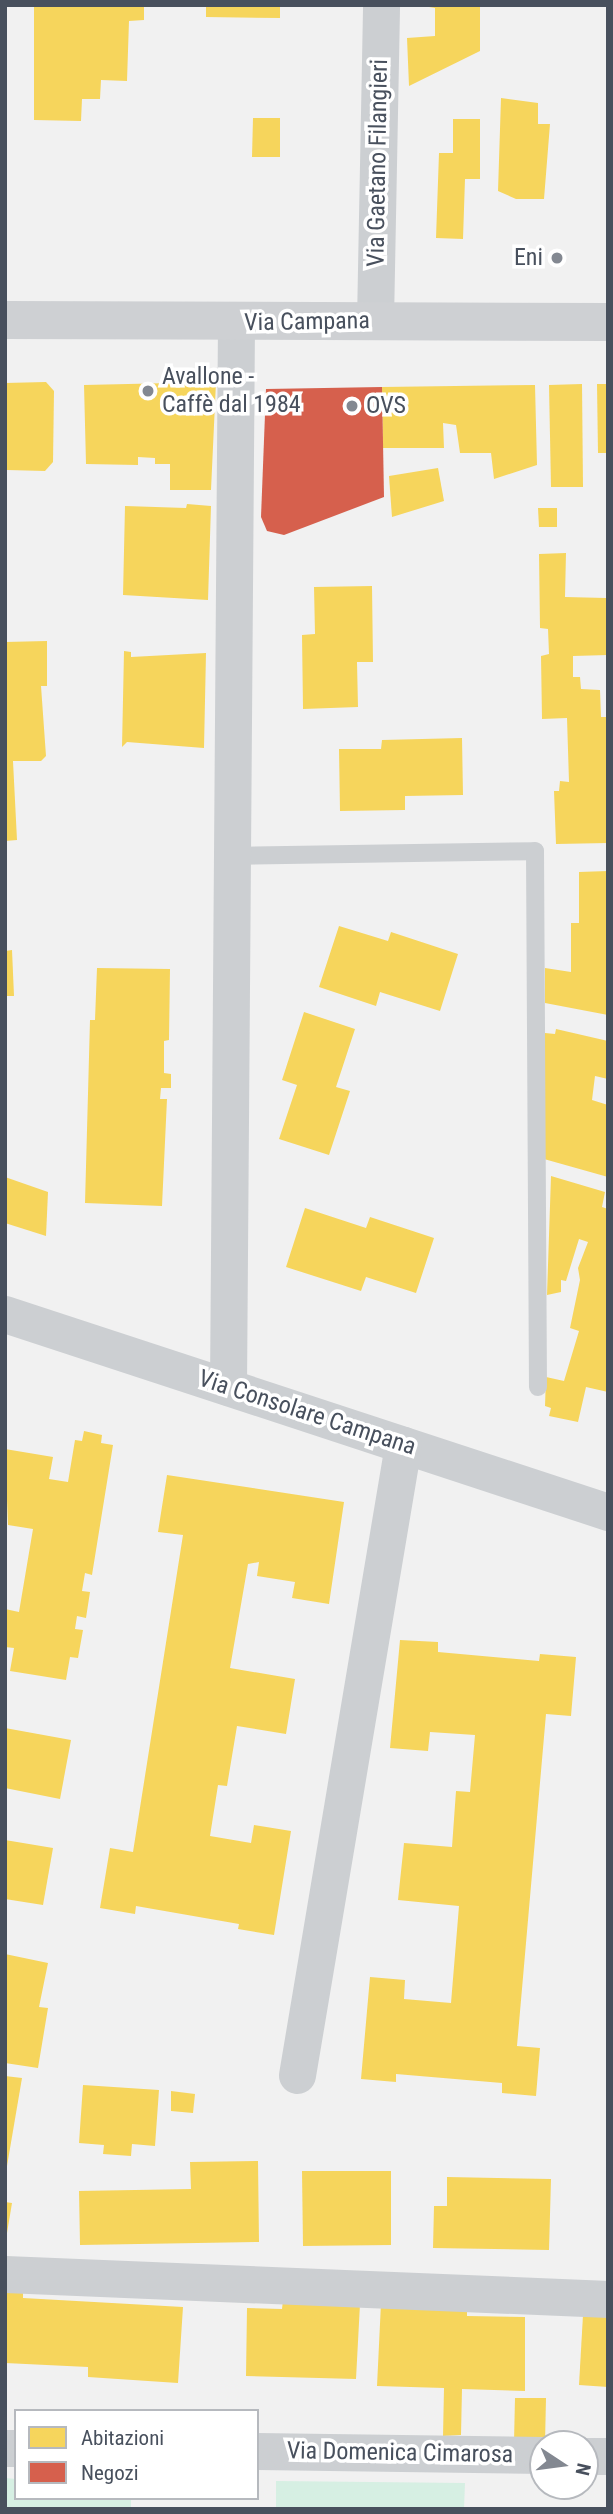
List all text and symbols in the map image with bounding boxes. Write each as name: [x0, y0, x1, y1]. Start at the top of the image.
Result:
street label: Via Gaetano Filangieri: [362, 59, 394, 267]
place label: Eni: [514, 244, 543, 272]
marker: Eni: [549, 250, 565, 266]
street label: Via Campana: [244, 307, 370, 337]
place label: Avallone - Caffè dal 1984: [162, 363, 301, 419]
marker: Avallone - Caffè dal 1984: [140, 383, 156, 399]
place label: OVS: [366, 392, 406, 420]
marker: OVS: [344, 398, 360, 414]
street label: Via Consolare Campana: [195, 1364, 419, 1462]
legend: [14, 2409, 259, 2500]
text: Abitazioni: [81, 2426, 164, 2450]
north arrow: [529, 2430, 599, 2500]
street label: Via Domenica Cimarosa: [287, 2437, 513, 2469]
text: Negozi: [81, 2461, 139, 2485]
text: N: [570, 2461, 596, 2478]

